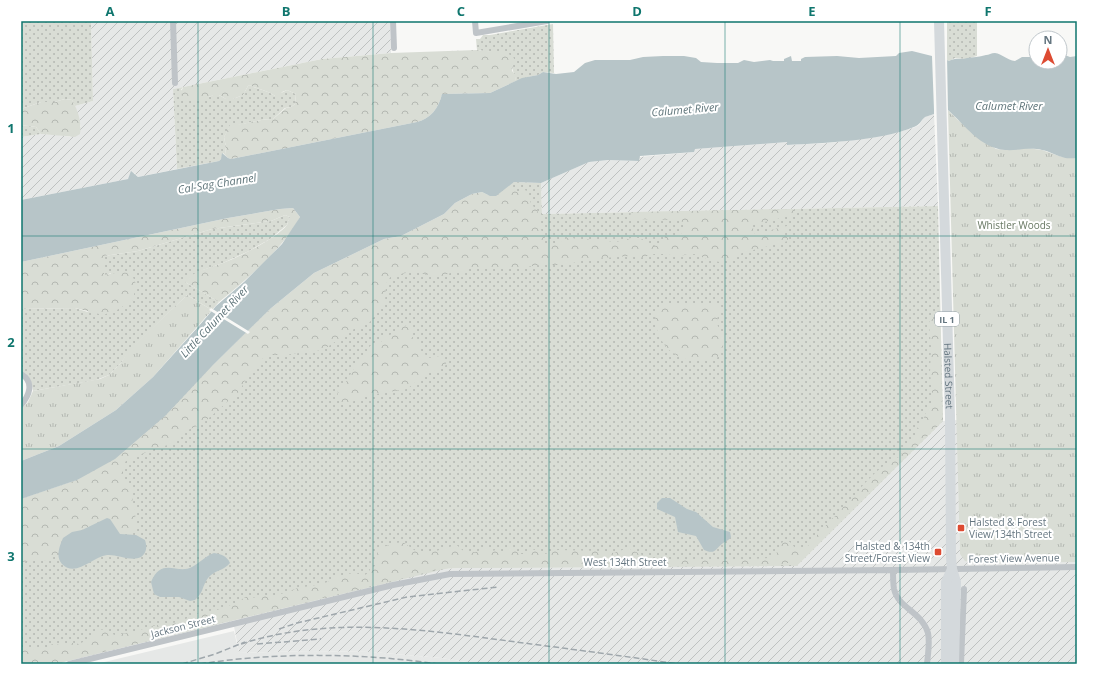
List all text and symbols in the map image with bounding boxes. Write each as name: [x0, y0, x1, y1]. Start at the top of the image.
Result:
text: A: [106, 2, 115, 20]
text: B: [282, 2, 291, 20]
text: C: [457, 2, 465, 20]
text: D: [632, 2, 642, 20]
text: E: [808, 2, 816, 20]
text: F: [984, 2, 992, 20]
north arrow: [1028, 30, 1068, 70]
text: N: [1044, 32, 1052, 47]
water label: Calumet River: [975, 98, 1043, 113]
water label: Calumet River: [651, 99, 720, 119]
text: 1: [7, 119, 15, 137]
water label: Cal-Sag Channel: [177, 169, 257, 197]
park label: Whistler Woods: [977, 218, 1051, 232]
water label: Little Calumet River: [177, 281, 252, 360]
road number: IL 1: [935, 312, 959, 326]
text: 2: [7, 333, 15, 351]
street label: Halsted Street: [941, 343, 957, 410]
place label: Halsted & Forest View/134th Street: [969, 515, 1052, 541]
marker: Halsted & Forest View/134th Street: [956, 523, 966, 533]
place label: Halsted & 134th Street/Forest View: [845, 539, 930, 565]
text: 3: [7, 547, 15, 565]
marker: Halsted & 134th Street/Forest View: [933, 547, 943, 557]
street label: Forest View Avenue: [968, 550, 1060, 566]
street label: West 134th Street: [583, 555, 667, 569]
street label: Jackson Street: [148, 611, 217, 641]

